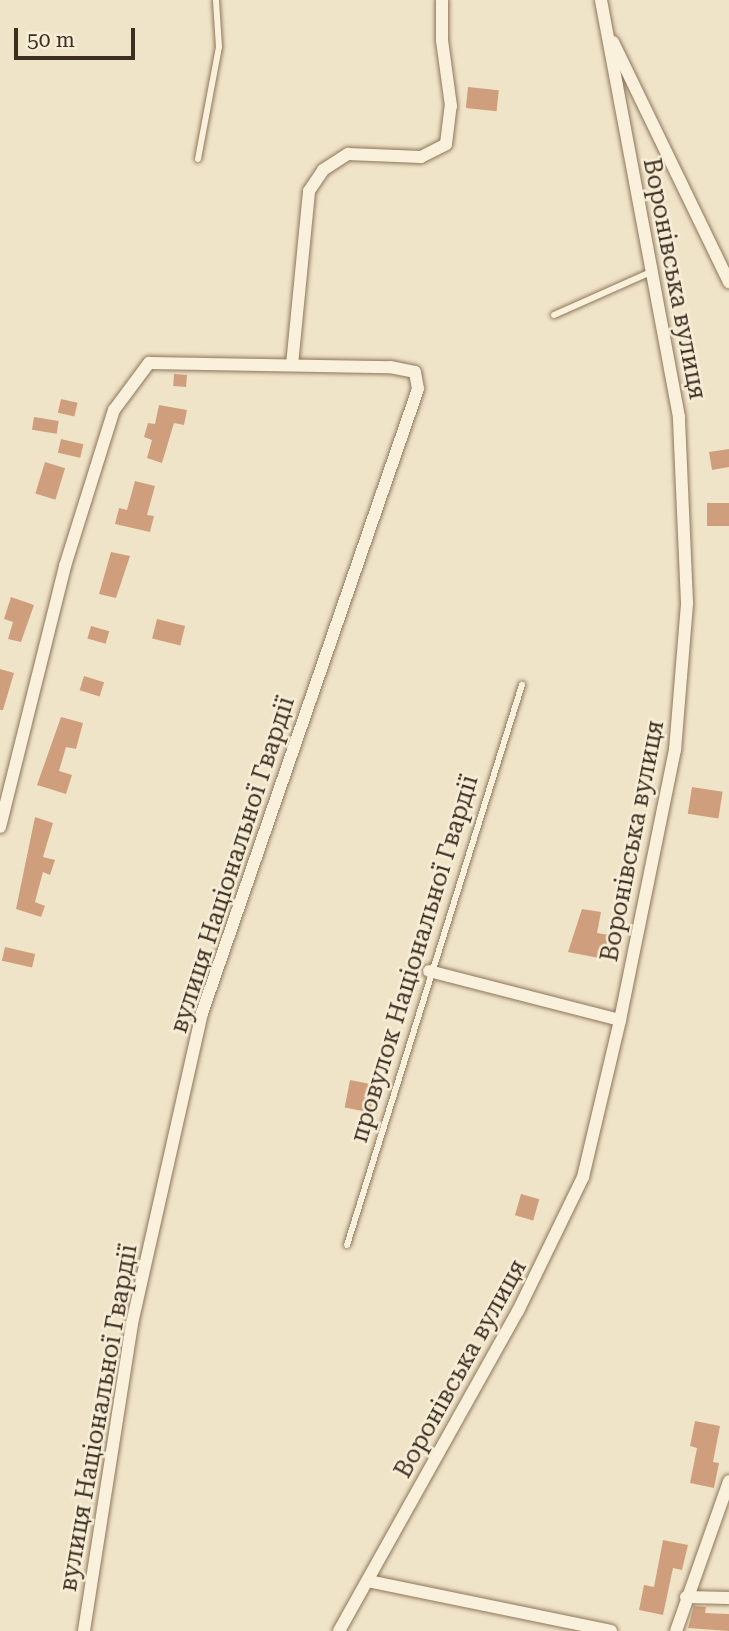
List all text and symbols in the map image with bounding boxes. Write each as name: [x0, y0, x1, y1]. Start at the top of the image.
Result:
scale bar: [18, 14, 138, 58]
text: 50 m: [27, 28, 75, 52]
street label: Воронівська вулиця: [636, 156, 712, 402]
street label: вулиця Національної Гвардії: [165, 693, 301, 1037]
street label: Воронівська вулиця: [595, 718, 671, 964]
street label: провулок Національної Гвардії: [345, 772, 485, 1146]
street label: вулиця Національної Гвардії: [54, 1242, 144, 1594]
street label: Воронівська вулиця: [389, 1255, 533, 1483]

